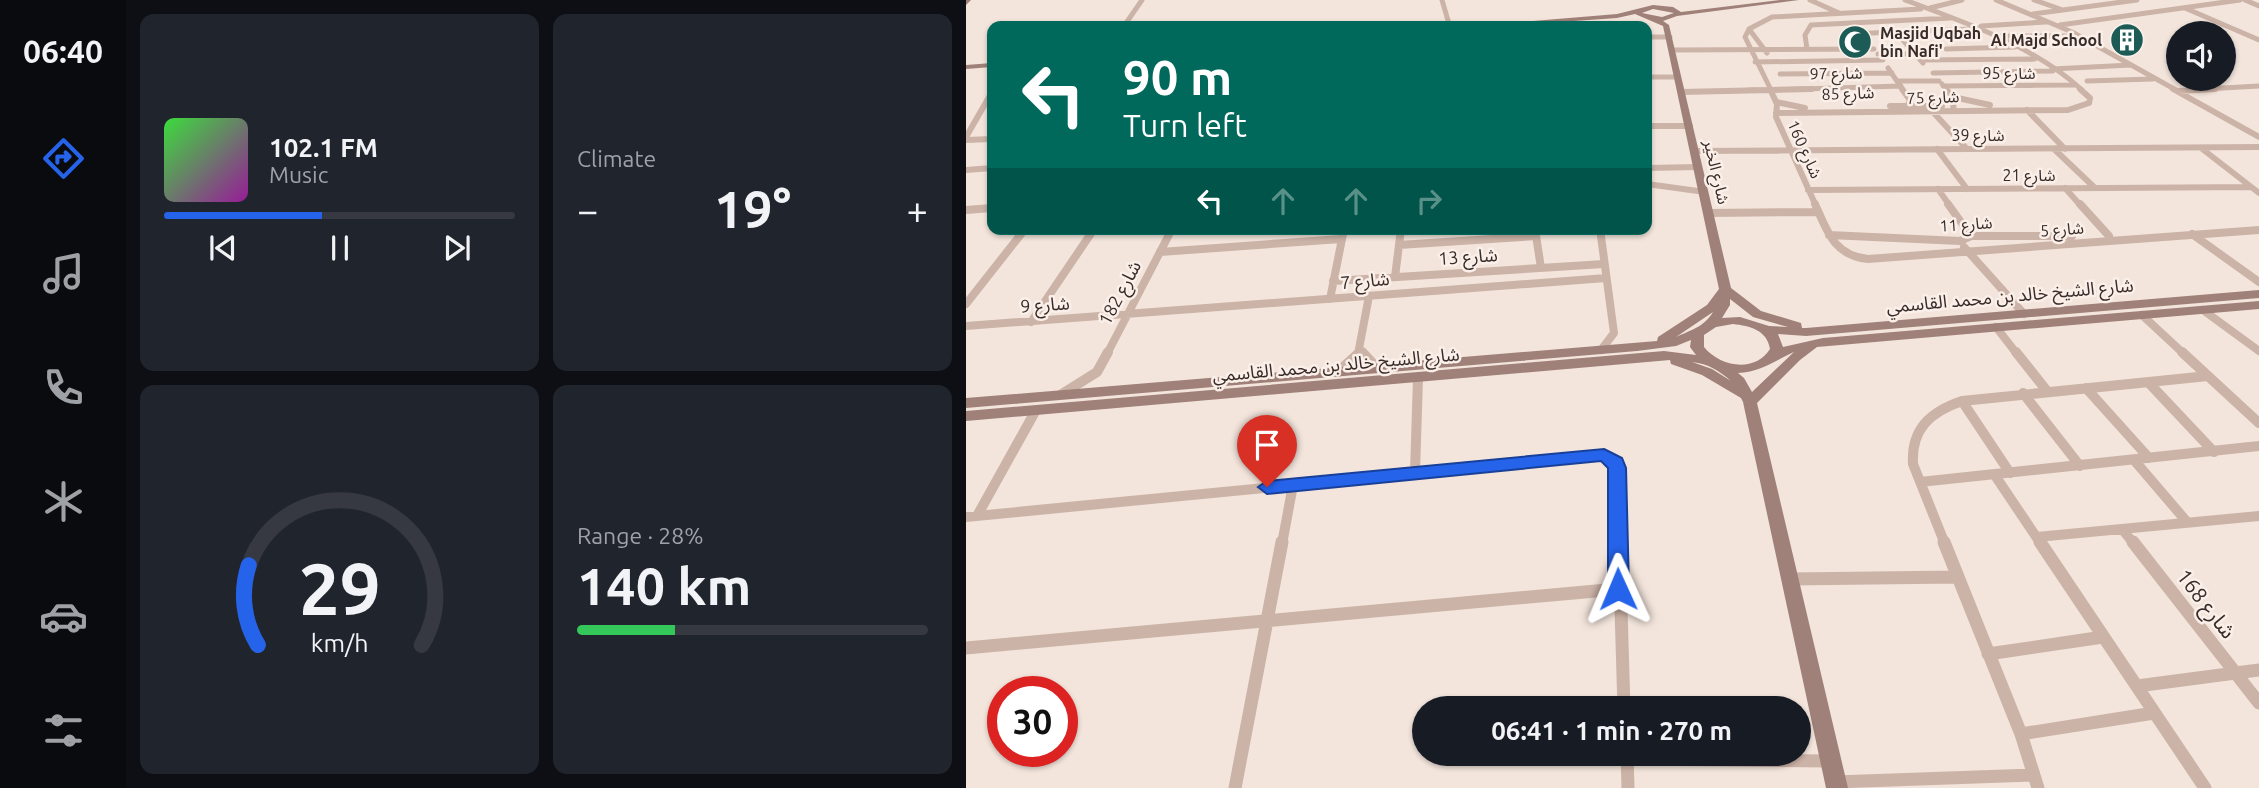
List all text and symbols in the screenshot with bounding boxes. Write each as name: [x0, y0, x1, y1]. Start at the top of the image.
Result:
building icon: Al Majd School: [2108, 21, 2146, 59]
map controls: [2166, 21, 2236, 91]
button: sound: [2166, 21, 2236, 91]
mosque icon: Masjid Uqbah bin Nafi': [1836, 23, 1874, 61]
place label: Masjid Uqbah bin Nafi': [1880, 24, 1981, 60]
place label: Al Majd School: [1991, 31, 2102, 49]
text: 06:40: [23, 33, 103, 69]
icon: left: [1008, 49, 1099, 140]
text: 90 m: [1123, 49, 1232, 104]
street label: شارع 97: [1809, 64, 1863, 86]
street label: شارع 95: [1983, 64, 2035, 86]
street label: شارع 85: [1821, 83, 1875, 107]
street label: شارع 75: [1906, 87, 1960, 111]
text: Turn left: [1123, 107, 1247, 143]
street label: شارع 160: [1781, 117, 1826, 183]
street label: شارع 39: [1952, 126, 2004, 148]
text: 102.1 FM: [269, 133, 378, 162]
icon: directions: [39, 134, 88, 183]
street label: شارع الخير: [1697, 137, 1733, 207]
text: Climate: [577, 146, 656, 171]
text: Music: [269, 162, 328, 187]
street label: شارع 21: [2003, 166, 2055, 188]
text: 19°: [714, 180, 791, 238]
icon: left: [1191, 182, 1229, 220]
icon: ahead: [1264, 182, 1302, 220]
icon: ahead: [1337, 182, 1375, 220]
icon: right: [1410, 182, 1448, 220]
text: −: [577, 189, 598, 231]
text: +: [907, 189, 928, 231]
street label: شارع 11: [1939, 213, 1993, 239]
street label: شارع 5: [2039, 218, 2085, 243]
icon: previous: [204, 229, 242, 267]
icon: pause: [321, 229, 359, 267]
icon: next: [438, 229, 476, 267]
street label: شارع 13: [1438, 244, 1499, 273]
icon: music: [39, 249, 88, 298]
street label: شارع 182: [1094, 257, 1149, 330]
street label: شارع 7: [1339, 268, 1391, 297]
street label: شارع الشيخ خالد بن محمد القاسمي: [1885, 274, 2135, 321]
street label: شارع 9: [1020, 292, 1071, 321]
street label: شارع الشيخ خالد بن محمد القاسمي: [1211, 343, 1461, 390]
icon: phone: [39, 363, 88, 412]
pin: [1237, 415, 1297, 487]
icon: arrive: [1248, 426, 1286, 464]
icon: climate: [39, 477, 88, 526]
text: Range · 28%: [577, 523, 704, 548]
text: 29: [298, 548, 381, 630]
position arrow: [1581, 552, 1655, 626]
text: 140 km: [577, 557, 751, 615]
street label: شارع 168: [2169, 564, 2241, 645]
icon: car: [39, 592, 88, 641]
text: km/h: [311, 629, 368, 657]
speed limit sign: 30: [987, 676, 1078, 767]
icon: filters: [39, 706, 88, 755]
text: 06:41 · 1 min · 270 m: [1491, 716, 1732, 745]

